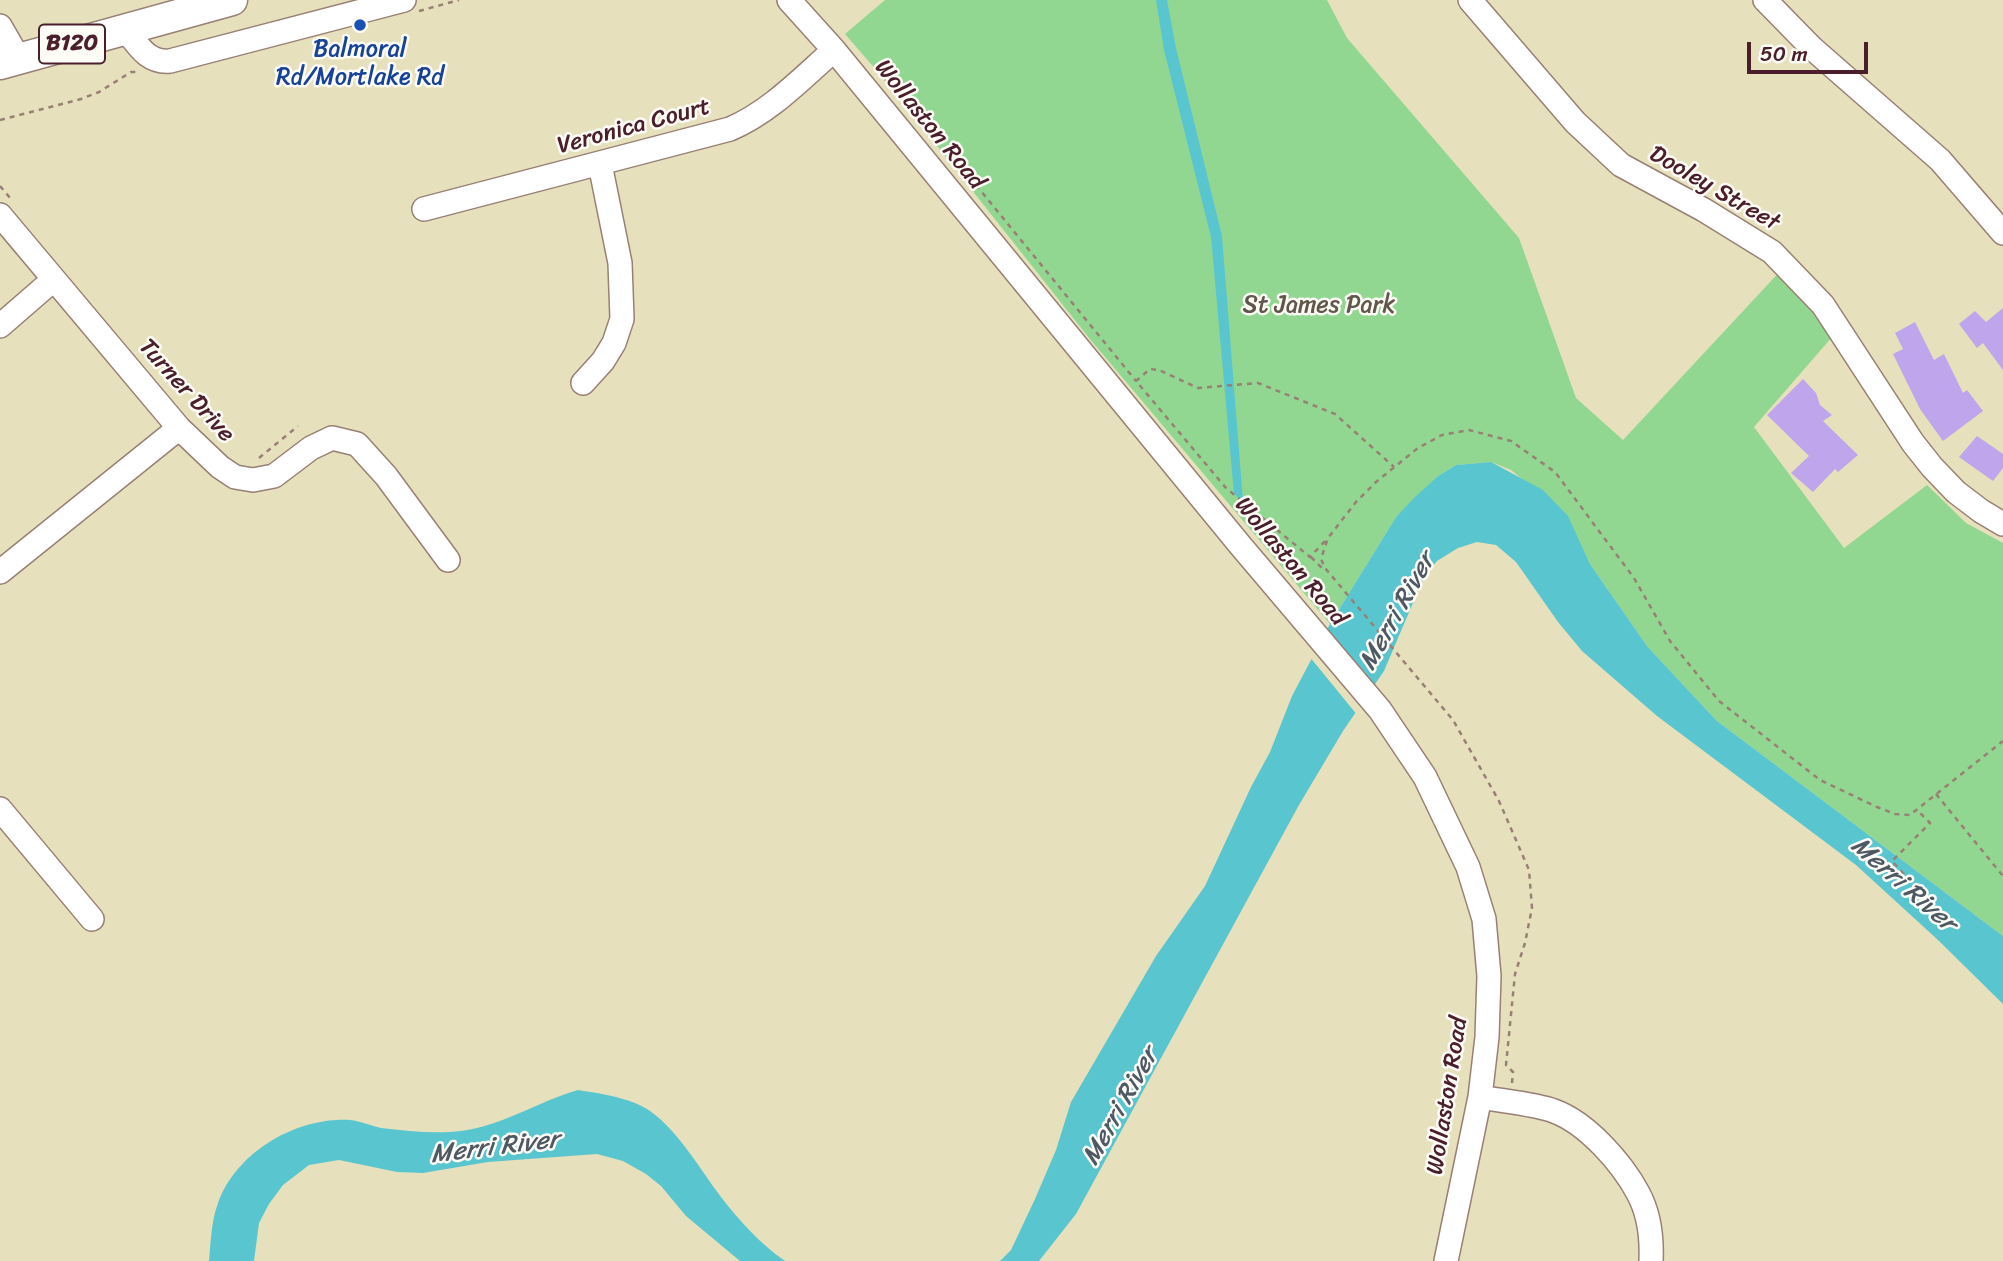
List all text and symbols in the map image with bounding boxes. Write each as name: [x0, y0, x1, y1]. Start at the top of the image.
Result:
marker: Balmoral Rd/Mortlake Rd: [352, 17, 368, 33]
road number: B120: [39, 24, 105, 64]
scale bar: [1751, 28, 1872, 72]
text: 50 m: [1760, 35, 1808, 73]
place label: Balmoral Rd/Mortlake Rd: [276, 36, 444, 92]
street label: Wollaston Road: [868, 54, 990, 196]
street label: Veronica Court: [555, 93, 713, 161]
street label: Dooley Street: [1644, 140, 1784, 238]
park label: St James Park: [1243, 292, 1395, 320]
street label: Turner Drive: [132, 333, 240, 449]
street label: Wollaston Road: [1228, 492, 1352, 632]
water label: Merri River: [1353, 548, 1443, 676]
water label: Merri River: [1844, 831, 1962, 939]
street label: Wollaston Road: [1421, 1015, 1475, 1177]
water label: Merri River: [1076, 1043, 1166, 1171]
water label: Merri River: [429, 1125, 561, 1171]

